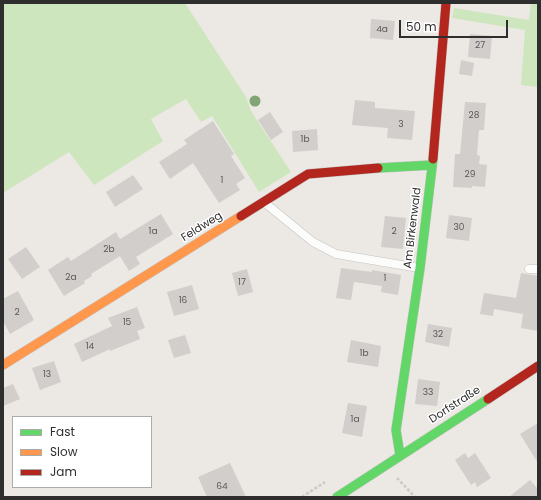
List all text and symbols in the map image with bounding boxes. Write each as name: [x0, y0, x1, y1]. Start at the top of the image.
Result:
scale bar: [401, 12, 510, 38]
text: 50 m: [406, 18, 437, 35]
house number: 4a: [376, 25, 388, 35]
house number: 27: [475, 41, 485, 51]
house number: 28: [469, 111, 479, 121]
house number: 3: [398, 120, 404, 130]
house number: 1b: [301, 135, 309, 145]
house number: 29: [465, 170, 475, 180]
house number: 1: [221, 176, 223, 186]
street label: Am Birkenwald: [401, 187, 425, 269]
street label: Feldweg: [179, 209, 225, 245]
house number: 30: [454, 223, 464, 233]
house number: 1a: [149, 227, 157, 237]
house number: 2: [391, 227, 397, 237]
house number: 2b: [103, 245, 115, 255]
house number: 2a: [65, 273, 77, 283]
house number: 1: [384, 274, 386, 284]
house number: 17: [238, 278, 246, 288]
house number: 16: [179, 296, 187, 306]
house number: 2: [14, 308, 20, 318]
house number: 15: [123, 318, 131, 328]
house number: 32: [433, 330, 443, 340]
house number: 14: [86, 342, 94, 352]
house number: 1b: [360, 349, 368, 359]
house number: 13: [43, 370, 51, 380]
street label: Dorfstraße: [427, 384, 483, 426]
house number: 33: [423, 388, 433, 398]
house number: 1a: [351, 415, 359, 425]
legend: [12, 416, 152, 488]
text: Fast: [50, 423, 75, 440]
text: Slow: [50, 443, 78, 460]
text: Jam: [50, 463, 77, 480]
house number: 64: [216, 482, 228, 492]

